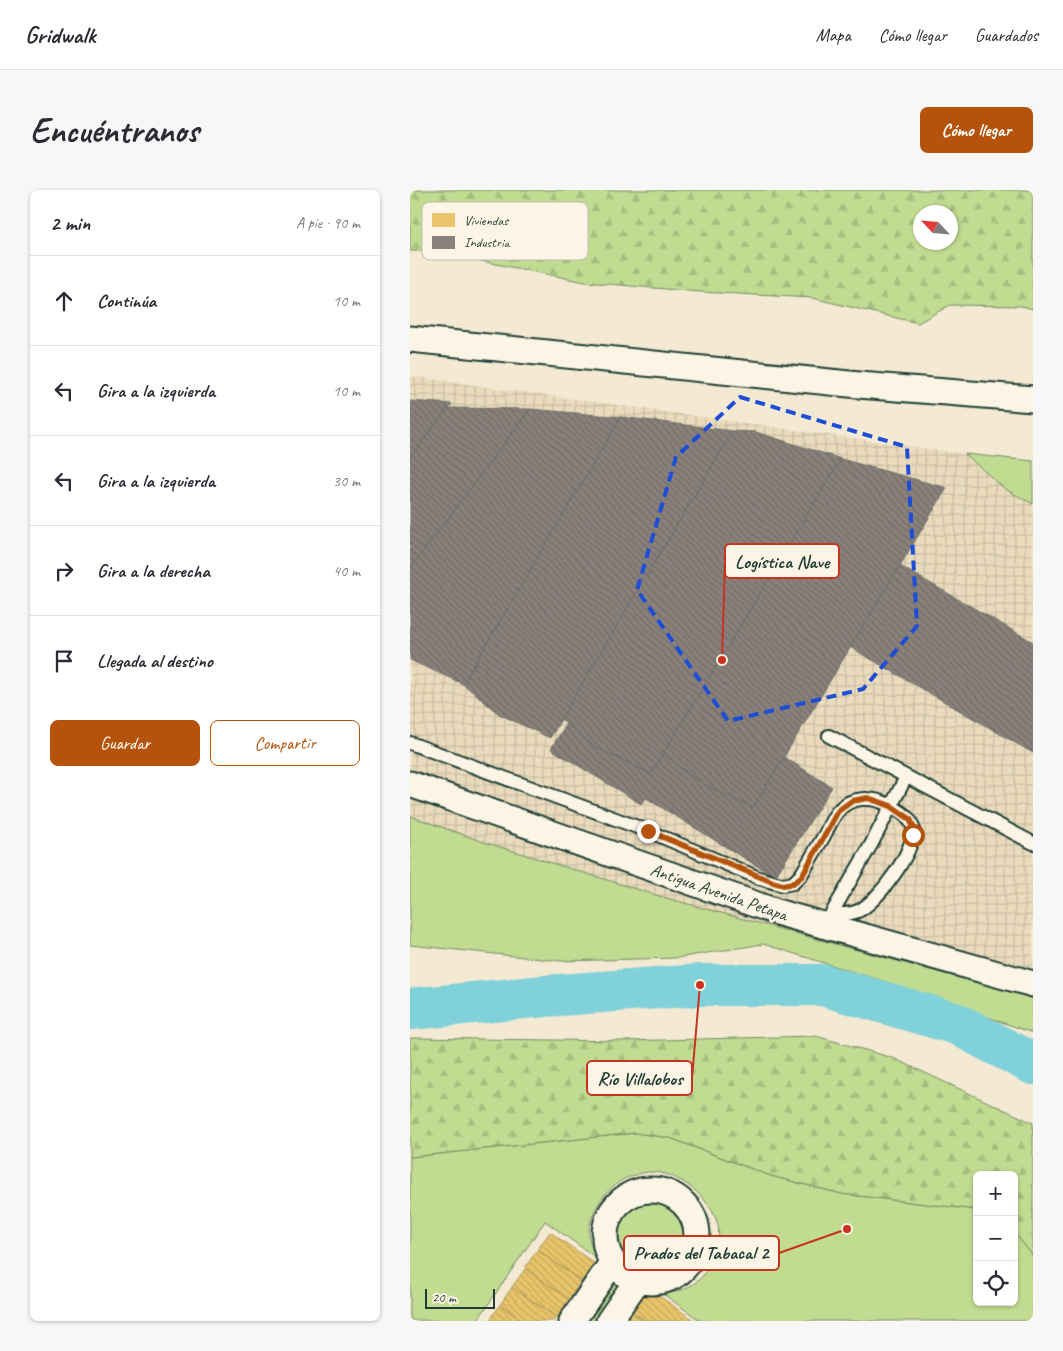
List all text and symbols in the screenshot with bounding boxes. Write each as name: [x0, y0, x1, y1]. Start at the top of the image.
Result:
text: Gridwalk: [25, 20, 95, 50]
text: Mapa: [816, 24, 851, 46]
text: Cómo llegar: [879, 24, 947, 46]
text: Guardados: [975, 24, 1038, 46]
button: Cómo llegar: [920, 107, 1033, 153]
text: Encuéntranos: [30, 108, 199, 153]
legend: [422, 202, 588, 260]
north arrow: [913, 205, 958, 250]
text: 2 min: [50, 210, 90, 236]
text: Viviendas: [464, 212, 509, 229]
text: A pie · 90 m: [296, 213, 360, 233]
text: Industria: [464, 234, 511, 251]
icon: ahead: [50, 287, 78, 315]
text: Continúa: [97, 289, 156, 313]
text: 10 m: [333, 291, 360, 311]
icon: left: [50, 377, 78, 405]
text: Gira a la izquierda: [97, 379, 215, 403]
text: 10 m: [333, 381, 360, 401]
icon: left: [50, 467, 78, 495]
text: Gira a la izquierda: [97, 469, 215, 493]
text: 30 m: [333, 471, 360, 491]
callout: Logística Nave: [725, 544, 839, 578]
text: Logística Nave: [735, 550, 831, 574]
icon: right: [50, 557, 78, 585]
text: Gira a la derecha: [97, 559, 210, 583]
text: 40 m: [333, 561, 360, 581]
icon: arrive: [50, 647, 78, 675]
text: Llegada al destino: [97, 649, 213, 673]
button: Guardar: [50, 720, 200, 766]
button: Compartir: [210, 720, 360, 766]
route end: [637, 820, 660, 843]
route start: [902, 824, 925, 847]
street label: Antigua Avenida Petapa: [648, 858, 792, 926]
callout: Río Villalobos: [587, 1061, 692, 1095]
text: Río Villalobos: [597, 1067, 685, 1091]
map controls: [973, 1171, 1018, 1306]
button: +: [973, 1171, 1018, 1216]
button: −: [973, 1216, 1018, 1261]
callout: Prados del Tabacal 2: [624, 1236, 779, 1270]
text: Prados del Tabacal 2: [634, 1241, 771, 1265]
button: locate: [973, 1261, 1018, 1306]
scale bar: [425, 1286, 495, 1309]
text: 20 m: [432, 1289, 456, 1306]

